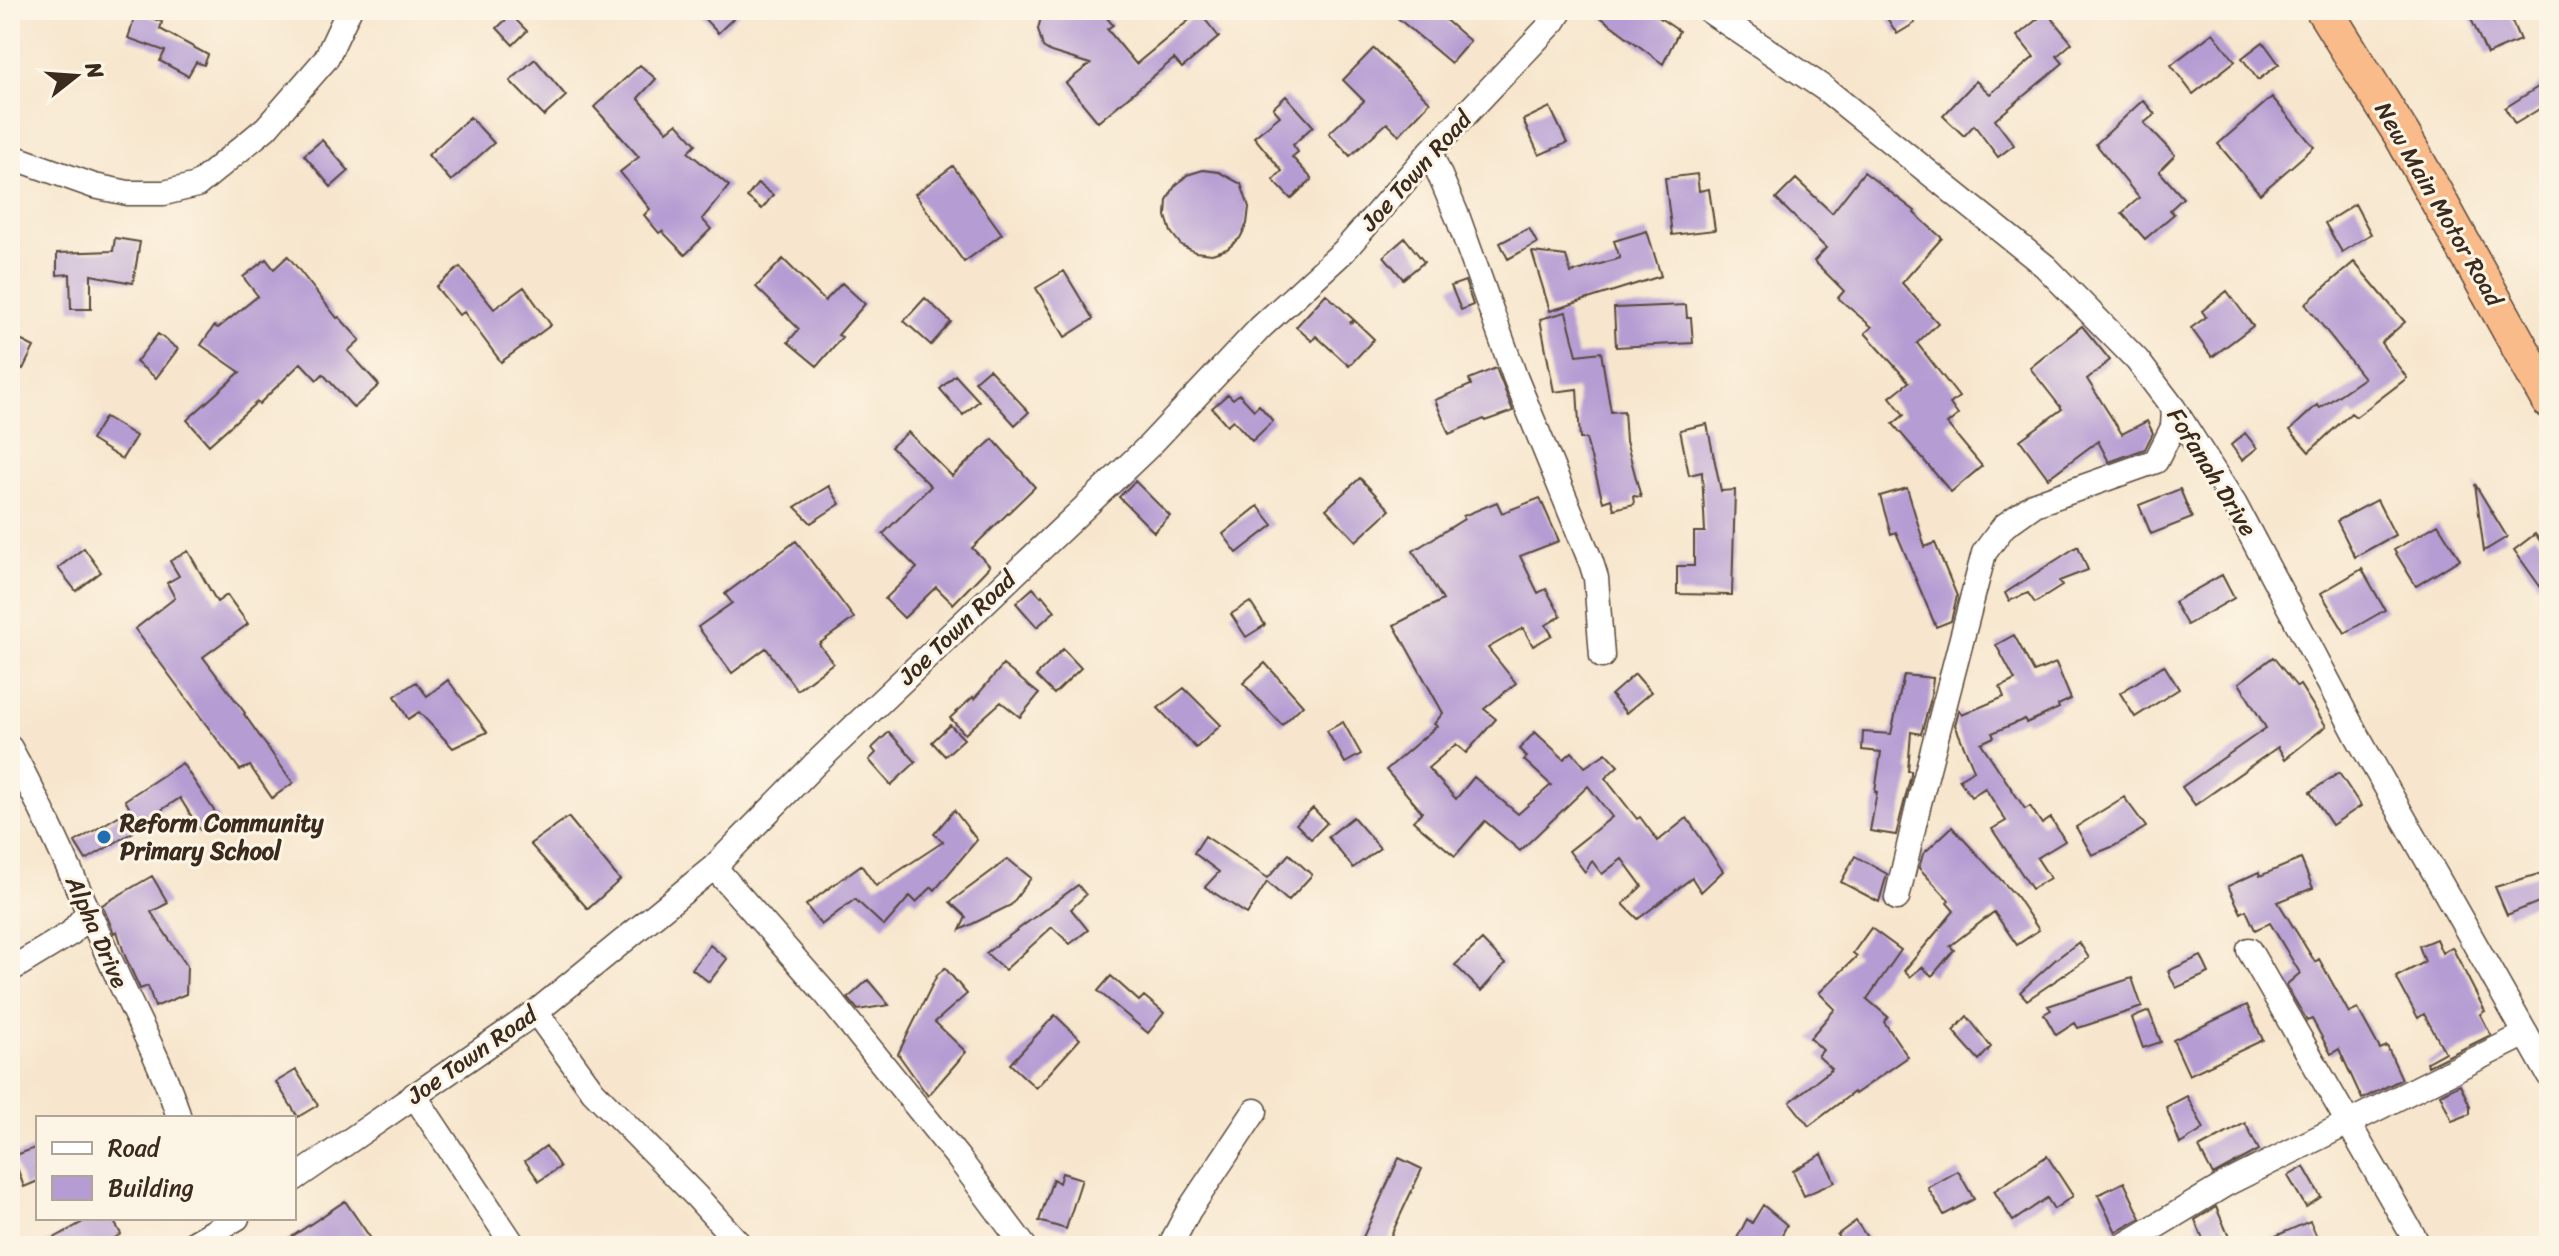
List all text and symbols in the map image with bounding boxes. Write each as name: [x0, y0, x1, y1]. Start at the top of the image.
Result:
north arrow: [36, 36, 116, 116]
text: N: [73, 56, 116, 84]
street label: New Main Motor Road: [2363, 94, 2516, 316]
street label: Joe Town Road: [1349, 100, 1483, 242]
street label: Fofanah Drive: [2155, 399, 2269, 545]
street label: Joe Town Road: [887, 559, 1027, 696]
place label: Reform Community Primary School: [119, 802, 324, 872]
marker: Reform Community Primary School: [95, 828, 113, 846]
street label: Alpha Drive: [53, 868, 141, 996]
street label: Joe Town Road: [397, 994, 547, 1116]
legend: [36, 1116, 296, 1220]
text: Road: [108, 1127, 162, 1169]
text: Building: [108, 1167, 194, 1209]

